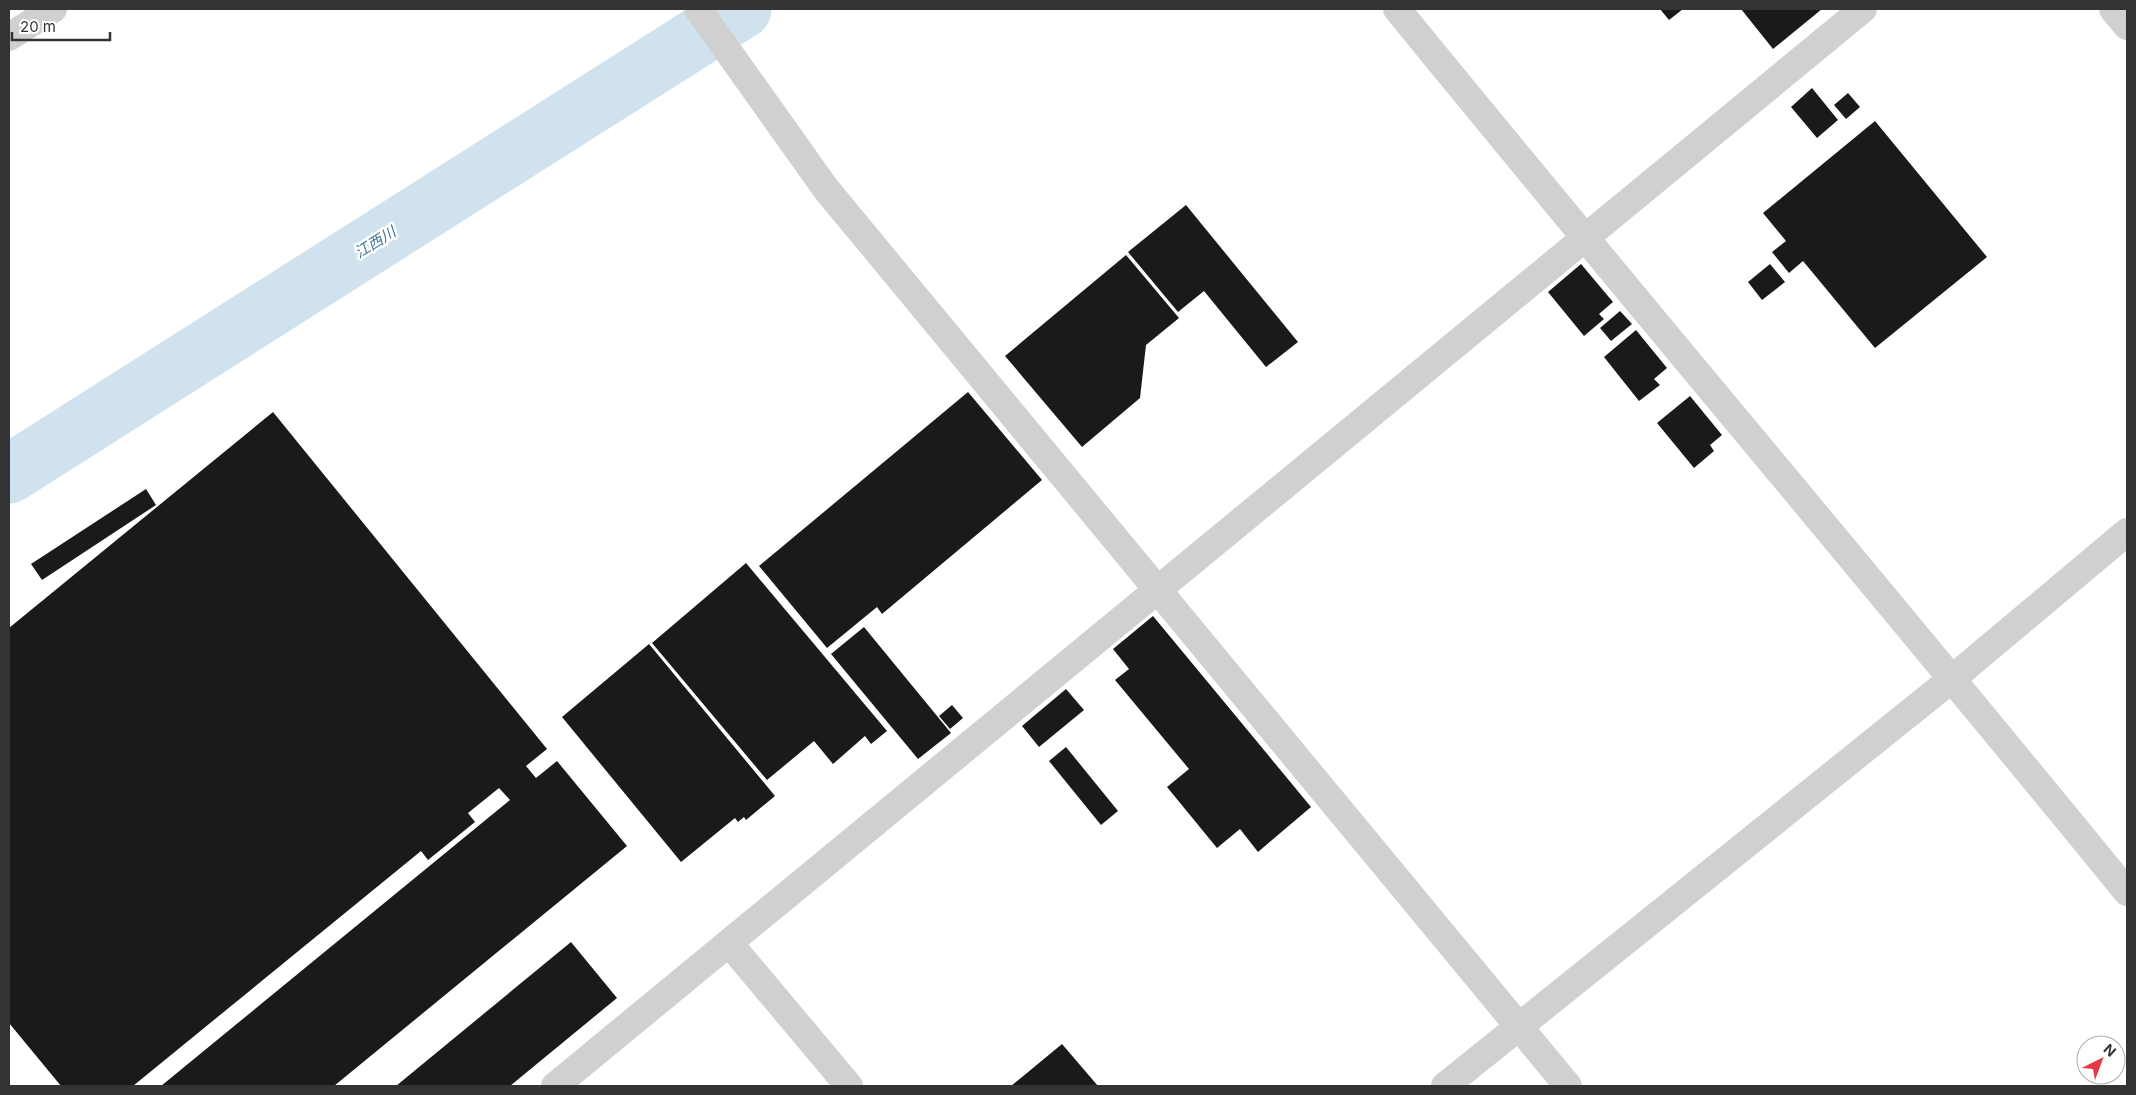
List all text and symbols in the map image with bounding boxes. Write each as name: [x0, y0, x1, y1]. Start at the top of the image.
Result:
scale bar: [12, 10, 110, 42]
text: 20 m: [20, 17, 56, 36]
water label: 江西川: [351, 221, 401, 262]
north arrow: [2076, 1035, 2126, 1085]
text: N: [2100, 1040, 2120, 1060]

